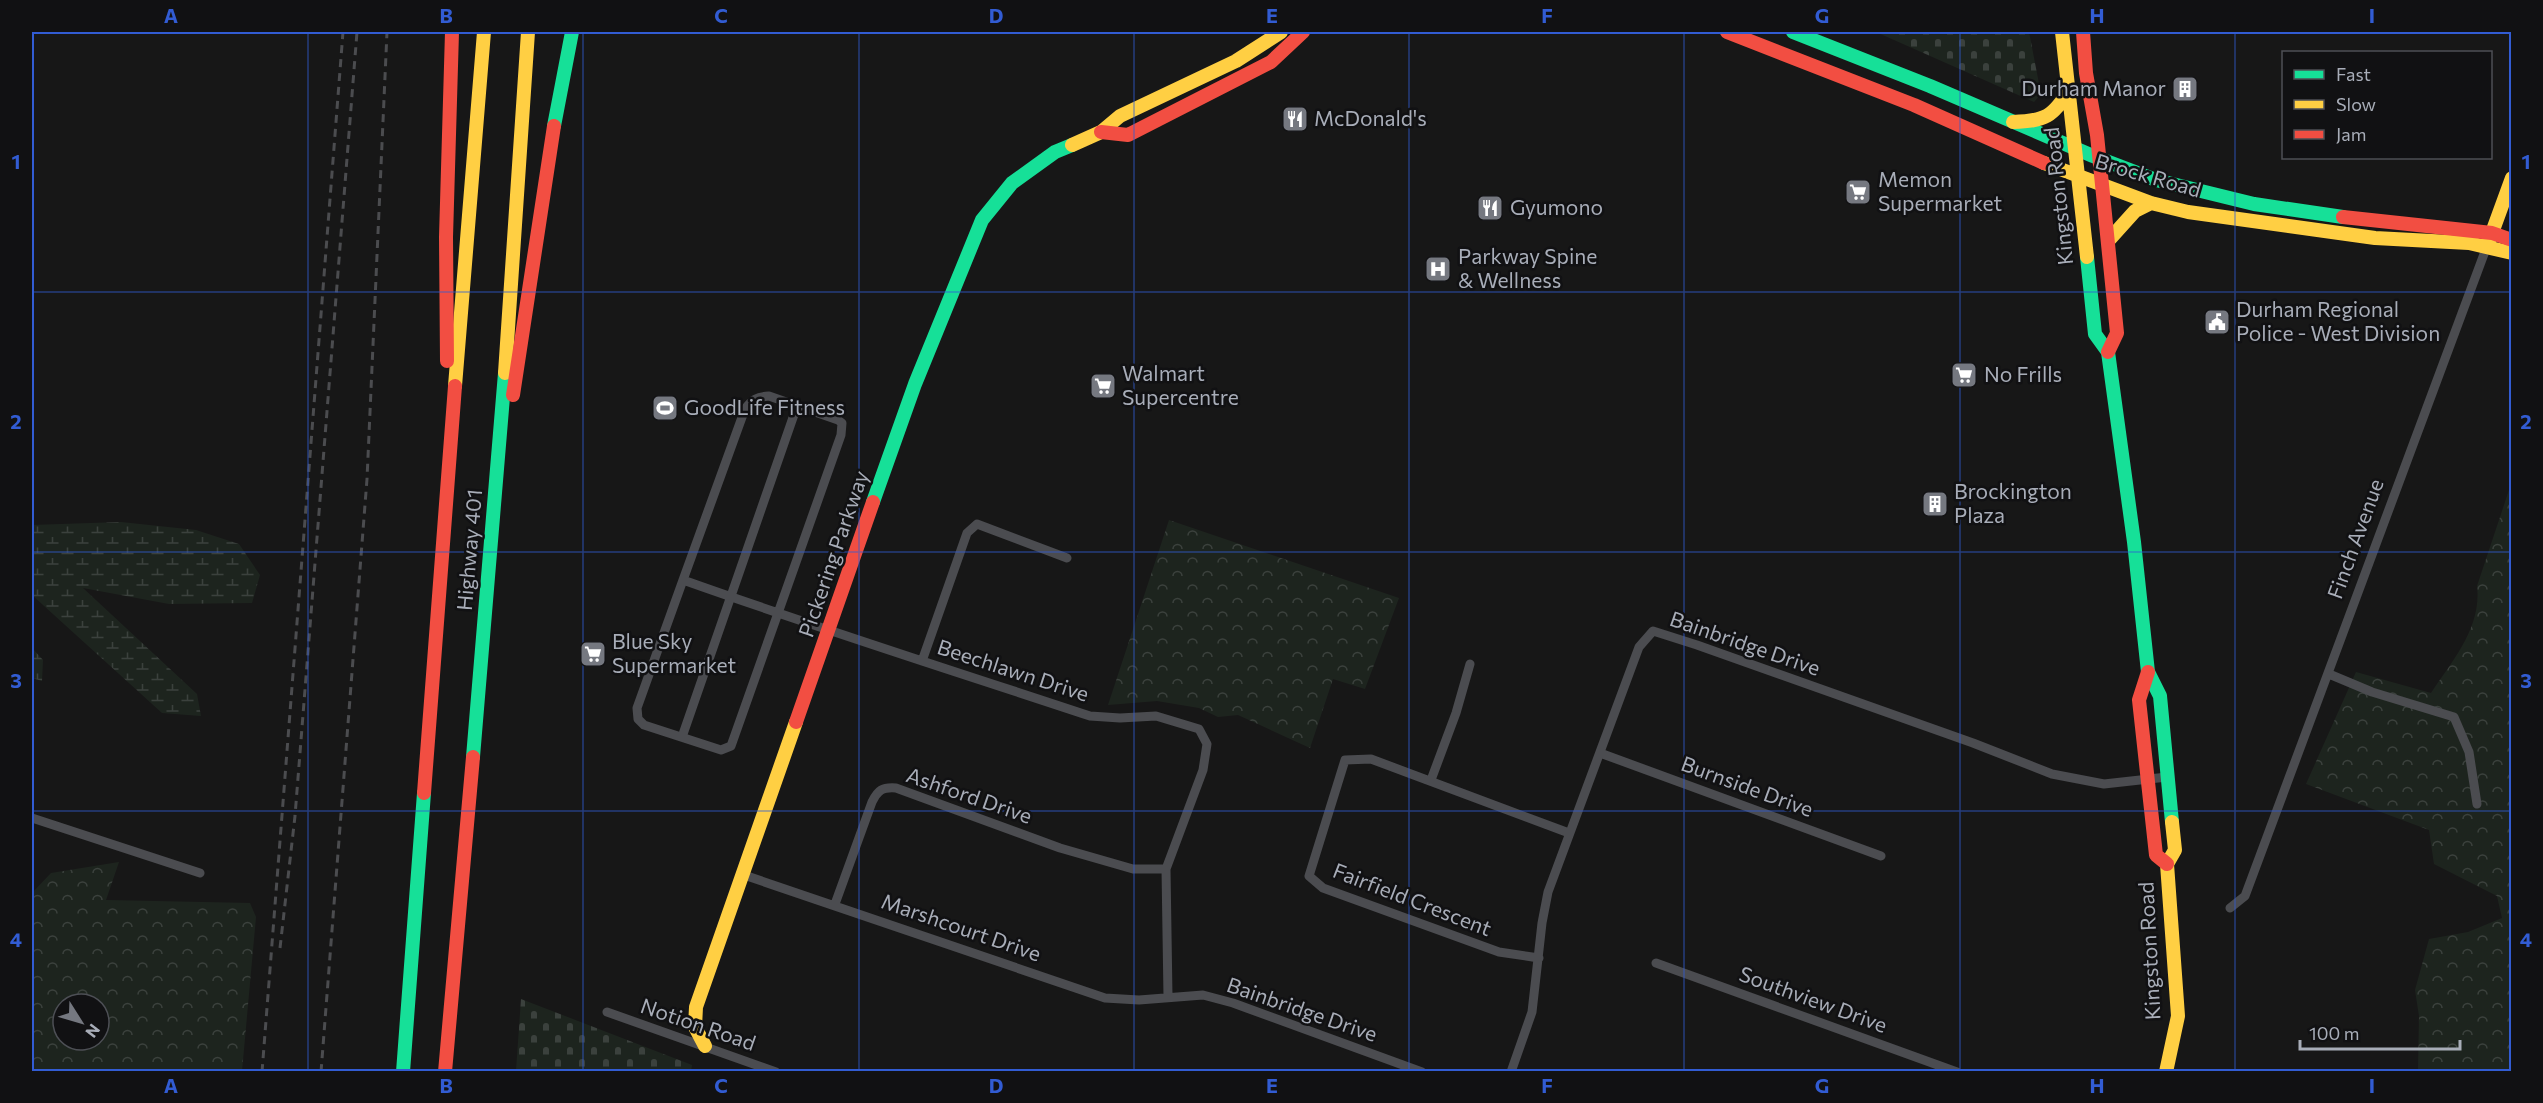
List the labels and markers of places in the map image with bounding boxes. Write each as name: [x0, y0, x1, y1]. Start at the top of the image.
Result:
building icon: Durham Manor: [2170, 74, 2200, 104]
place label: Durham Manor: [2021, 75, 2166, 100]
restaurant icon: McDonald's: [1280, 104, 1310, 134]
place label: McDonald's: [1314, 105, 1427, 130]
place label: Memon Supermarket: [1878, 166, 2002, 215]
supermarket icon: Memon Supermarket: [1843, 177, 1873, 207]
restaurant icon: Gyumono: [1475, 193, 1505, 223]
place label: Gyumono: [1510, 194, 1603, 219]
place label: Parkway Spine & Wellness: [1458, 243, 1597, 292]
hospital icon: Parkway Spine & Wellness: [1423, 254, 1453, 284]
place label: Durham Regional Police - West Division: [2236, 296, 2440, 345]
public building icon: Durham Regional Police - West Division: [2202, 307, 2232, 337]
place label: Walmart Supercentre: [1122, 360, 1239, 409]
supermarket icon: No Frills: [1949, 360, 1979, 390]
place label: No Frills: [1984, 361, 2062, 386]
supermarket icon: Walmart Supercentre: [1088, 371, 1118, 401]
sports icon: GoodLife Fitness: [650, 393, 680, 423]
place label: GoodLife Fitness: [684, 394, 845, 419]
place label: Brockington Plaza: [1954, 478, 2072, 527]
building icon: Brockington Plaza: [1920, 489, 1950, 519]
place label: Blue Sky Supermarket: [612, 628, 736, 677]
supermarket icon: Blue Sky Supermarket: [578, 639, 608, 669]

